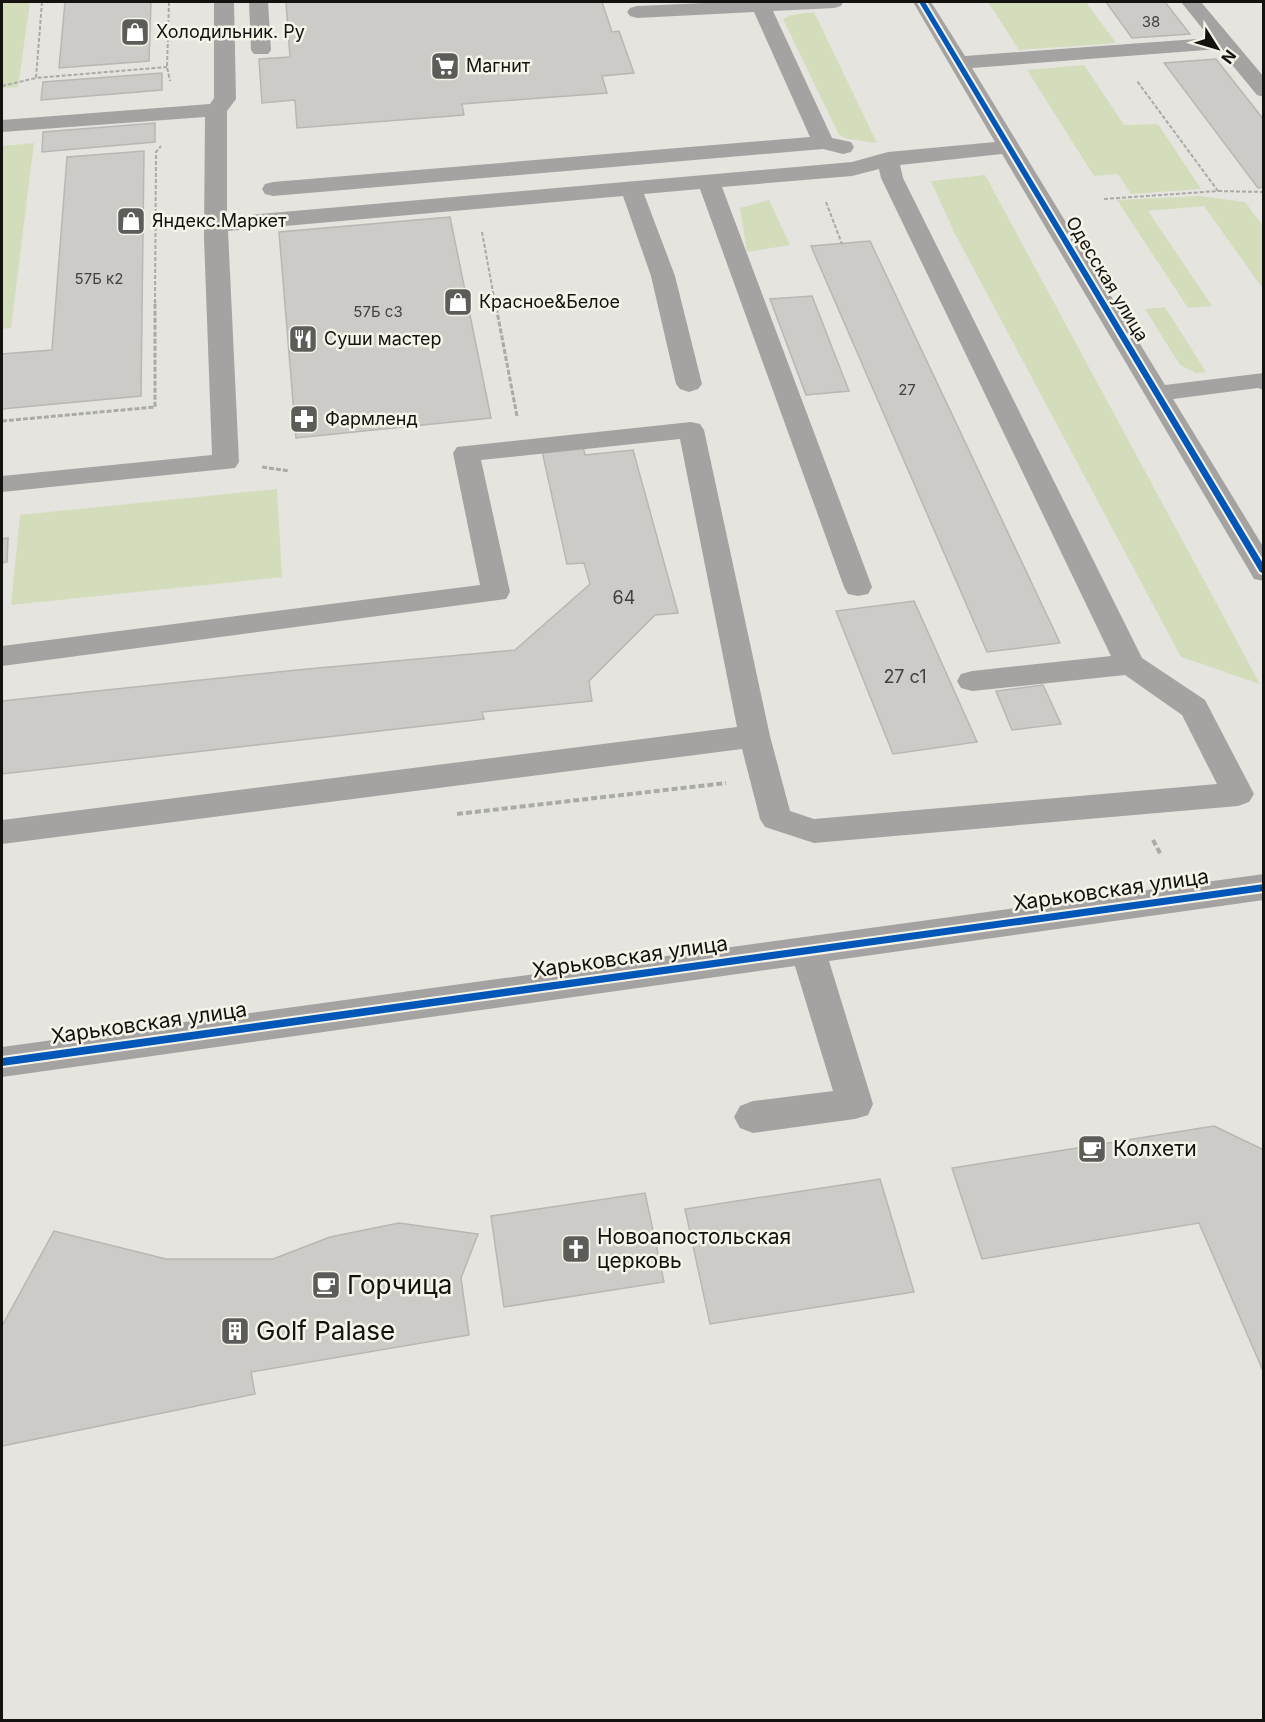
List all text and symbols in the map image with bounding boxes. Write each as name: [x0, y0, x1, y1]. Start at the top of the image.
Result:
house number: 38: [1142, 12, 1160, 31]
shop icon: Холодильник. Ру: [119, 16, 151, 48]
north arrow: [1187, 18, 1247, 78]
place label: Холодильник. Ру: [156, 21, 305, 42]
text: N: [1217, 46, 1241, 68]
supermarket icon: Магнит: [429, 50, 461, 82]
place label: Магнит: [466, 55, 531, 76]
shop icon: Яндекс.Маркет: [115, 205, 147, 237]
place label: Яндекс.Маркет: [152, 210, 287, 231]
street label: Одесская улица: [1062, 212, 1153, 345]
house number: 57Б к2: [75, 269, 123, 288]
shop icon: Красное&Белое: [442, 286, 474, 318]
place label: Красное&Белое: [479, 291, 620, 312]
house number: 57Б с3: [353, 302, 403, 321]
restaurant icon: Суши мастер: [287, 323, 319, 355]
place label: Суши мастер: [324, 328, 442, 349]
house number: 27: [898, 380, 916, 399]
pharmacy icon: Фармленд: [288, 403, 320, 435]
place label: Фармленд: [325, 408, 418, 429]
house number: 64: [613, 587, 635, 608]
house number: 27 с1: [883, 666, 927, 687]
street label: Харьковская улица: [1012, 863, 1210, 916]
street label: Харьковская улица: [531, 930, 729, 983]
street label: Харьковская улица: [50, 996, 248, 1049]
cafe icon: Колхети: [1076, 1133, 1108, 1165]
place label: Колхети: [1113, 1136, 1197, 1161]
place label: Новоапостольская церковь: [597, 1224, 791, 1273]
church icon: Новоапостольская церковь: [560, 1233, 592, 1265]
cafe icon: Горчица: [310, 1269, 342, 1301]
place label: Горчица: [347, 1269, 452, 1300]
building icon: Golf Palase: [219, 1315, 251, 1347]
place label: Golf Palase: [256, 1315, 395, 1346]

